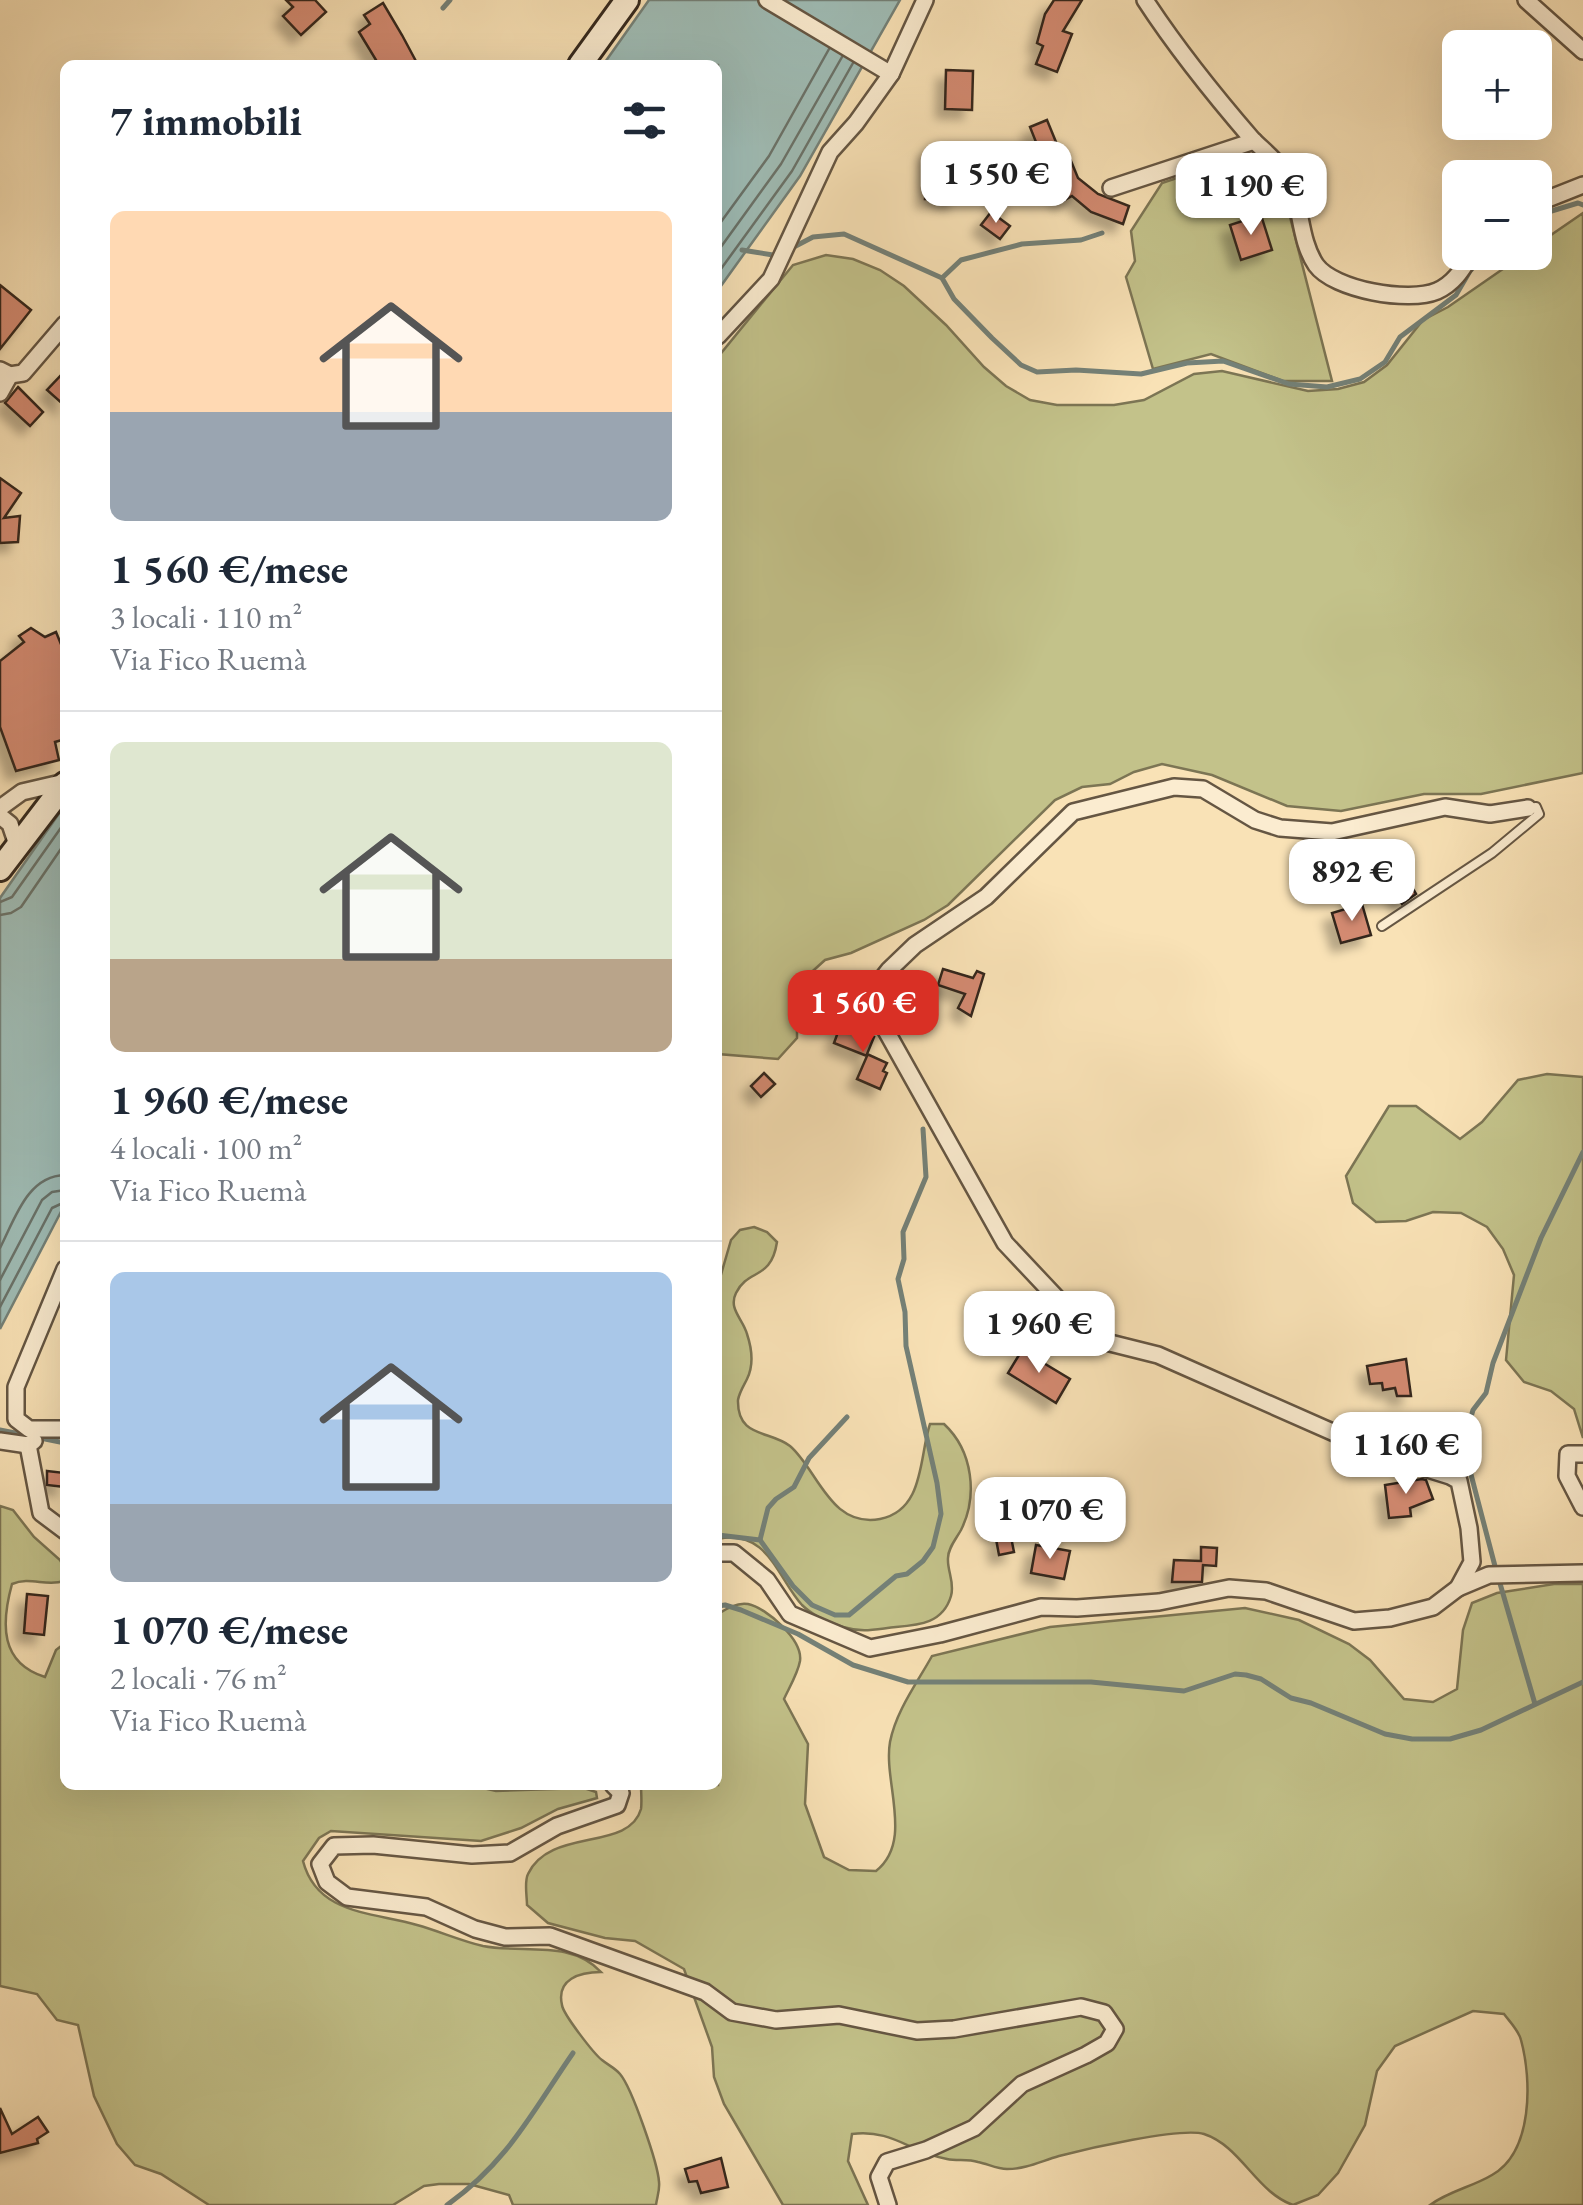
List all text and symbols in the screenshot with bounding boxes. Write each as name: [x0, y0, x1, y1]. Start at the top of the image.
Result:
map controls: [1442, 30, 1552, 270]
button: +: [1442, 30, 1552, 140]
text: 7 immobili: [110, 93, 302, 148]
icon: filters: [617, 93, 672, 148]
pin: 1 550 €: [904, 141, 1088, 226]
text: 1 550 €: [943, 152, 1049, 194]
pin: 1 190 €: [1159, 153, 1343, 238]
button: −: [1442, 160, 1552, 270]
text: 1 190 €: [1198, 164, 1304, 206]
icon: home: [301, 276, 481, 456]
text: 1 560 €/mese: [110, 541, 348, 596]
text: 3 locali · 110 m²: [110, 596, 302, 638]
text: Via Fico Ruemà: [110, 638, 307, 680]
icon: home: [301, 807, 481, 987]
pin: 892 €: [1282, 839, 1422, 924]
text: 892 €: [1311, 850, 1393, 892]
pin: 1 560 €: [771, 970, 955, 1055]
text: 1 560 €: [810, 981, 916, 1023]
text: 1 960 €/mese: [110, 1072, 348, 1127]
text: 4 locali · 100 m²: [110, 1127, 302, 1169]
text: Via Fico Ruemà: [110, 1169, 307, 1211]
pin: 1 960 €: [947, 1291, 1131, 1376]
text: 1 960 €: [986, 1302, 1092, 1344]
icon: home: [301, 1337, 481, 1517]
pin: 1 160 €: [1314, 1412, 1498, 1497]
text: 1 160 €: [1353, 1423, 1459, 1465]
pin: 1 070 €: [958, 1477, 1142, 1562]
text: 1 070 €: [997, 1488, 1103, 1530]
text: 1 070 €/mese: [110, 1602, 348, 1657]
text: 2 locali · 76 m²: [110, 1657, 287, 1699]
text: Via Fico Ruemà: [110, 1699, 307, 1741]

